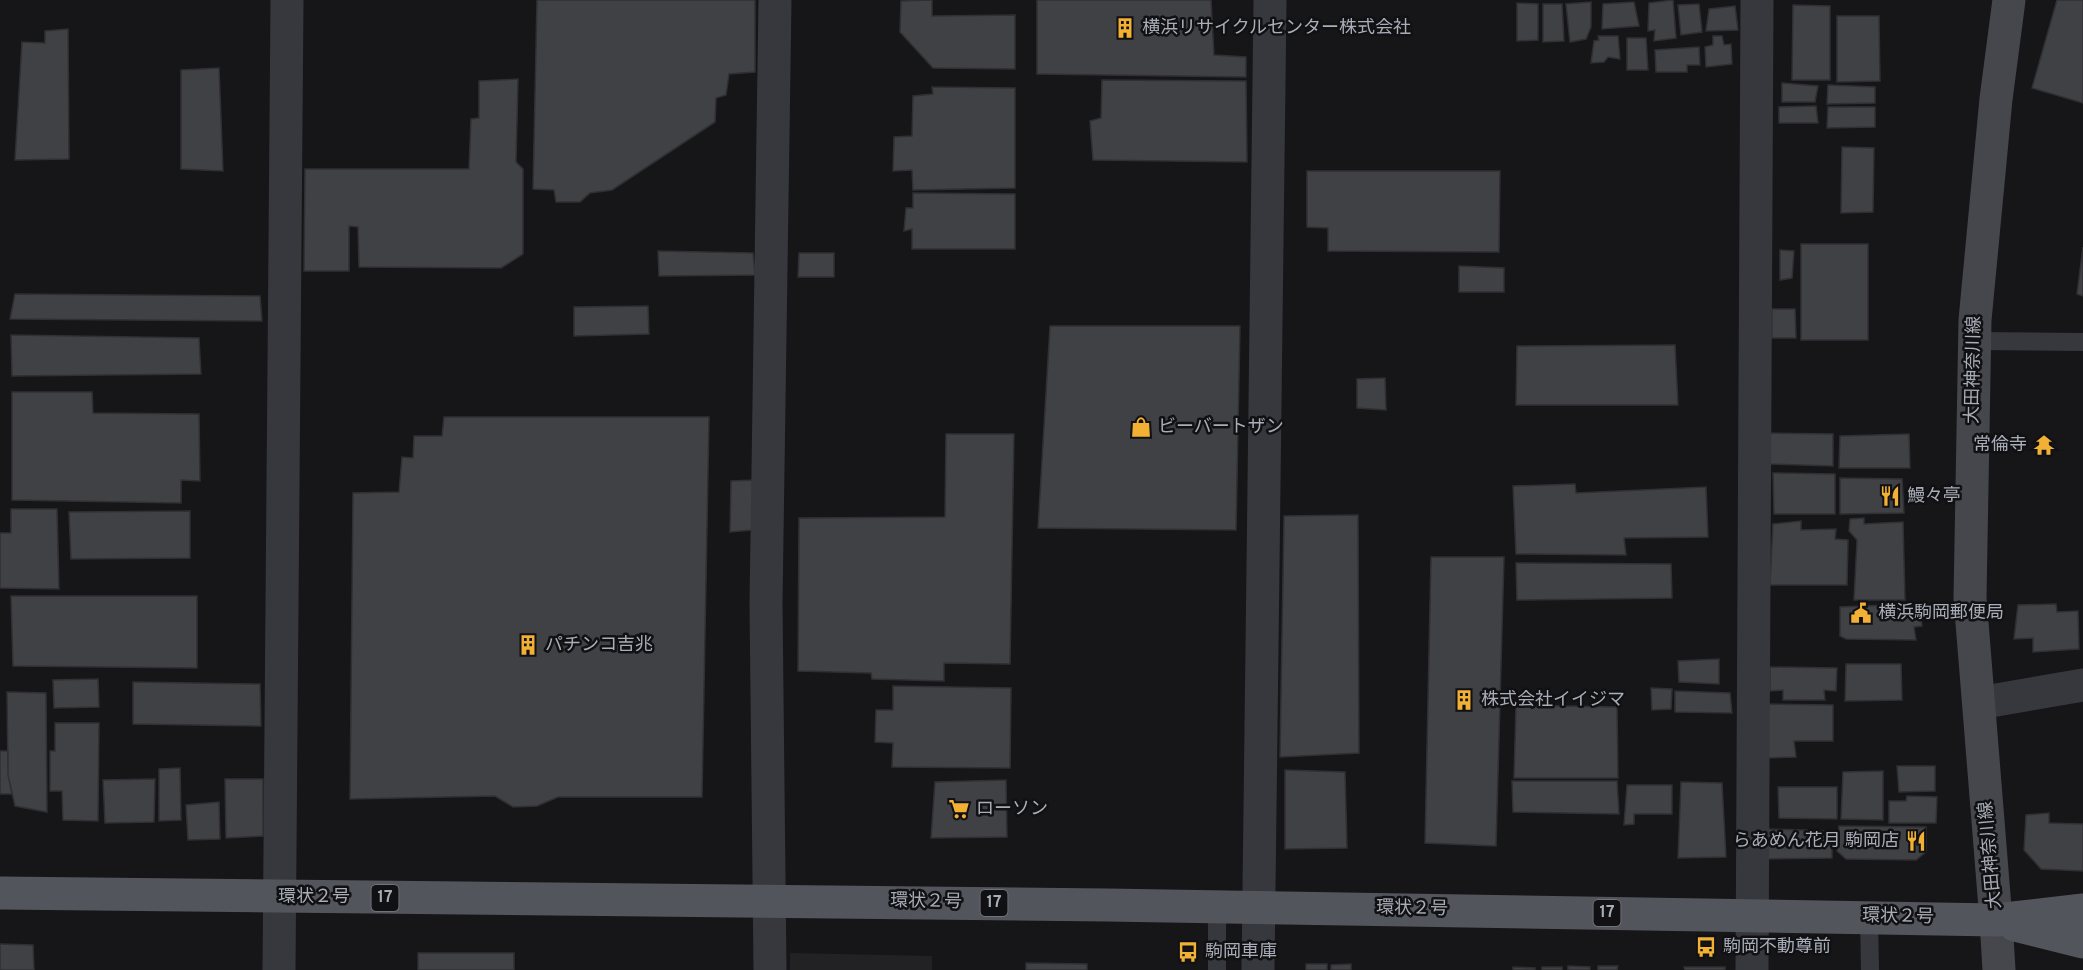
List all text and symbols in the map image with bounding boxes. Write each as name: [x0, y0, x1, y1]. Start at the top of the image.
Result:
building icon: 横浜リサイクルセンター株式会社: [1113, 16, 1137, 40]
place label: 横浜リサイクルセンター株式会社: [1142, 17, 1411, 40]
street label: 大田神奈川線: [1962, 316, 1986, 424]
shop icon: ビーバートザン: [1129, 415, 1153, 439]
place label: ビーバートザン: [1158, 416, 1284, 439]
temple icon: 常倫寺: [2032, 433, 2056, 457]
place label: 常倫寺: [1973, 434, 2027, 457]
restaurant icon: 鰻々亭: [1878, 484, 1902, 508]
place label: 鰻々亭: [1907, 485, 1961, 508]
public building icon: 横浜駒岡郵便局: [1849, 601, 1873, 625]
place label: 横浜駒岡郵便局: [1878, 602, 2004, 625]
building icon: パチンコ吉兆: [516, 633, 540, 657]
place label: パチンコ吉兆: [545, 634, 653, 657]
building icon: 株式会社イイジマ: [1452, 688, 1476, 712]
place label: 株式会社イイジマ: [1481, 689, 1625, 712]
supermarket icon: ローソン: [947, 797, 971, 821]
place label: ローソン: [976, 798, 1048, 821]
street label: 大田神奈川線: [1975, 800, 2007, 910]
restaurant icon: らあめん花月 駒岡店: [1904, 829, 1928, 853]
place label: らあめん花月 駒岡店: [1733, 830, 1899, 853]
road number: 17: [372, 885, 398, 911]
street label: 環状２号: [278, 886, 350, 909]
street label: 環状２号: [890, 890, 962, 914]
road number: 17: [980, 890, 1008, 916]
street label: 環状２号: [1376, 897, 1448, 921]
road number: 17: [1594, 900, 1620, 926]
street label: 環状２号: [1862, 905, 1934, 929]
bus stop icon: 駒岡不動尊前: [1694, 935, 1718, 959]
place label: 駒岡不動尊前: [1723, 936, 1831, 959]
bus stop icon: 駒岡車庫: [1176, 940, 1200, 964]
place label: 駒岡車庫: [1205, 941, 1277, 964]

